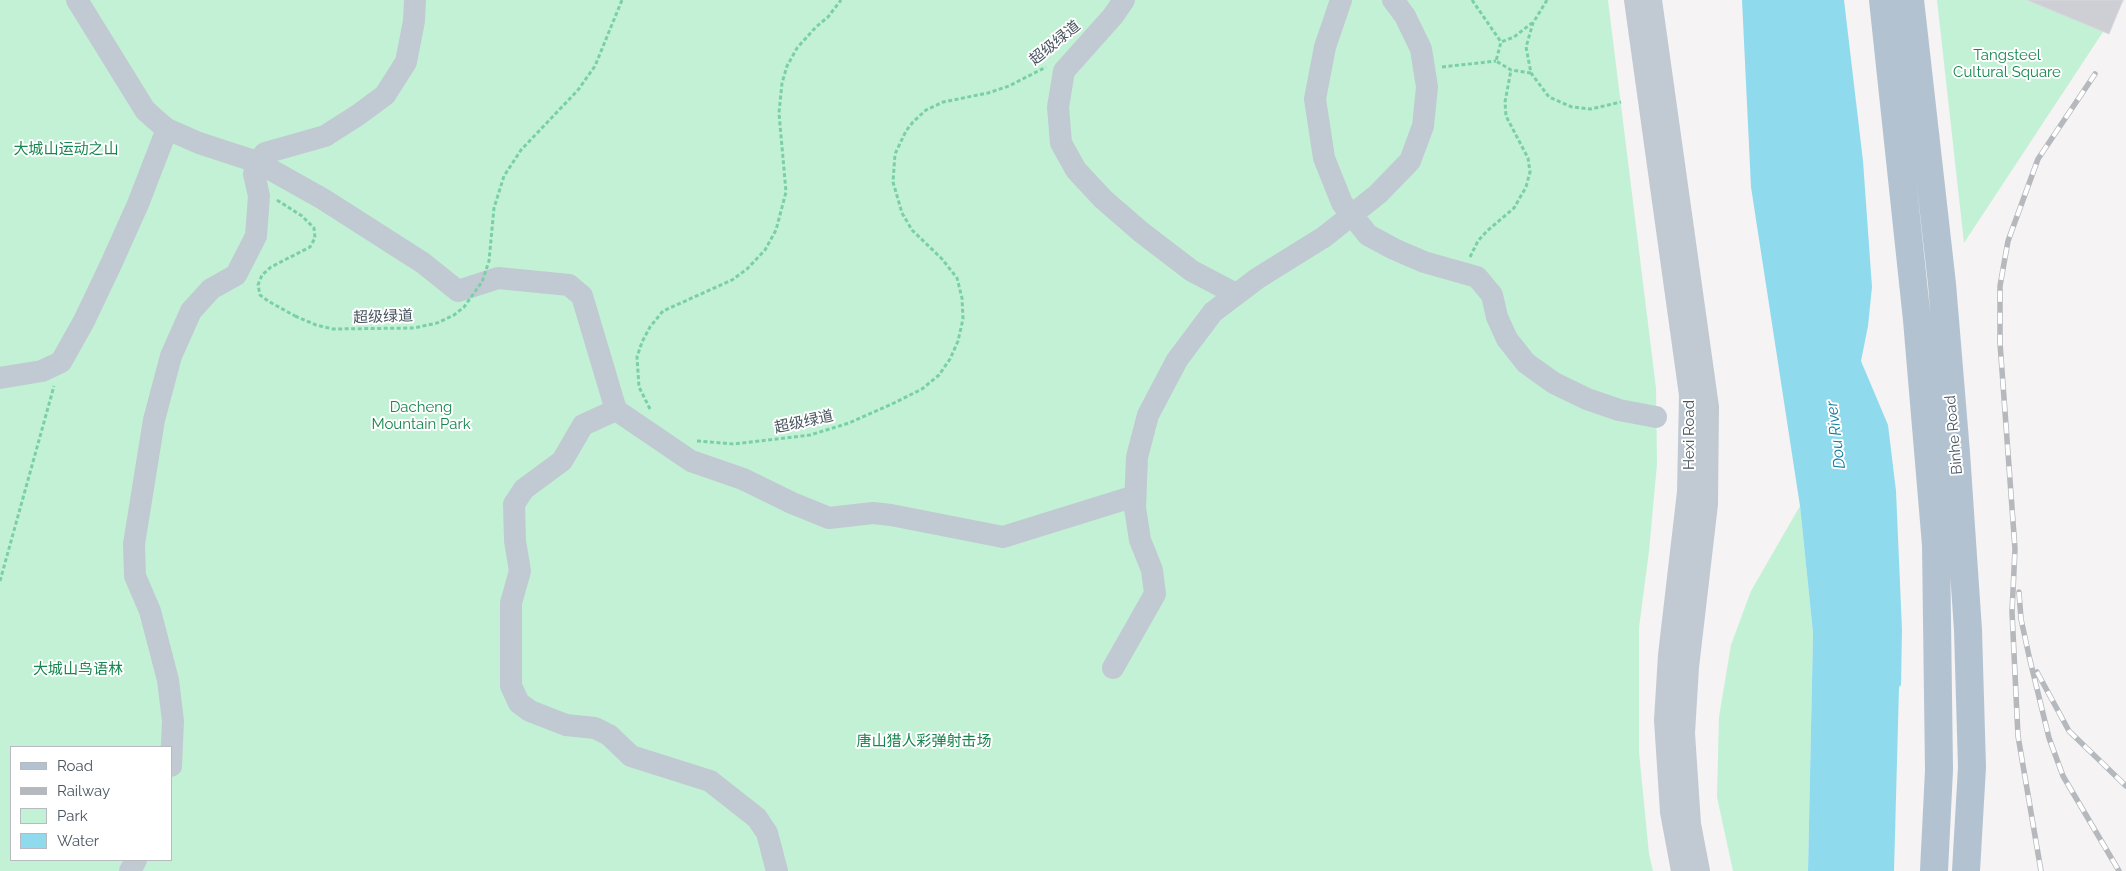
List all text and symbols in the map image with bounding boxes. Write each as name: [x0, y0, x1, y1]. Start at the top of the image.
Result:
street label: 超级绿道: [1026, 17, 1084, 69]
park label: Tangsteel Cultural Square: [1953, 46, 2061, 81]
park label: 大城山运动之山: [14, 140, 118, 158]
street label: 超级绿道: [353, 307, 413, 327]
street label: Binhe Road: [1942, 395, 1966, 475]
park label: Dacheng Mountain Park: [371, 398, 471, 433]
street label: Hexi Road: [1680, 400, 1698, 470]
water label: Dou River: [1822, 400, 1850, 470]
street label: 超级绿道: [773, 407, 835, 437]
park label: 大城山鸟语林: [33, 660, 123, 678]
park label: 唐山猎人彩弹射击场: [857, 732, 991, 750]
legend: [10, 746, 172, 861]
text: Road: [57, 757, 93, 775]
text: Railway: [57, 782, 110, 800]
text: Park: [57, 807, 88, 825]
text: Water: [57, 832, 99, 850]

